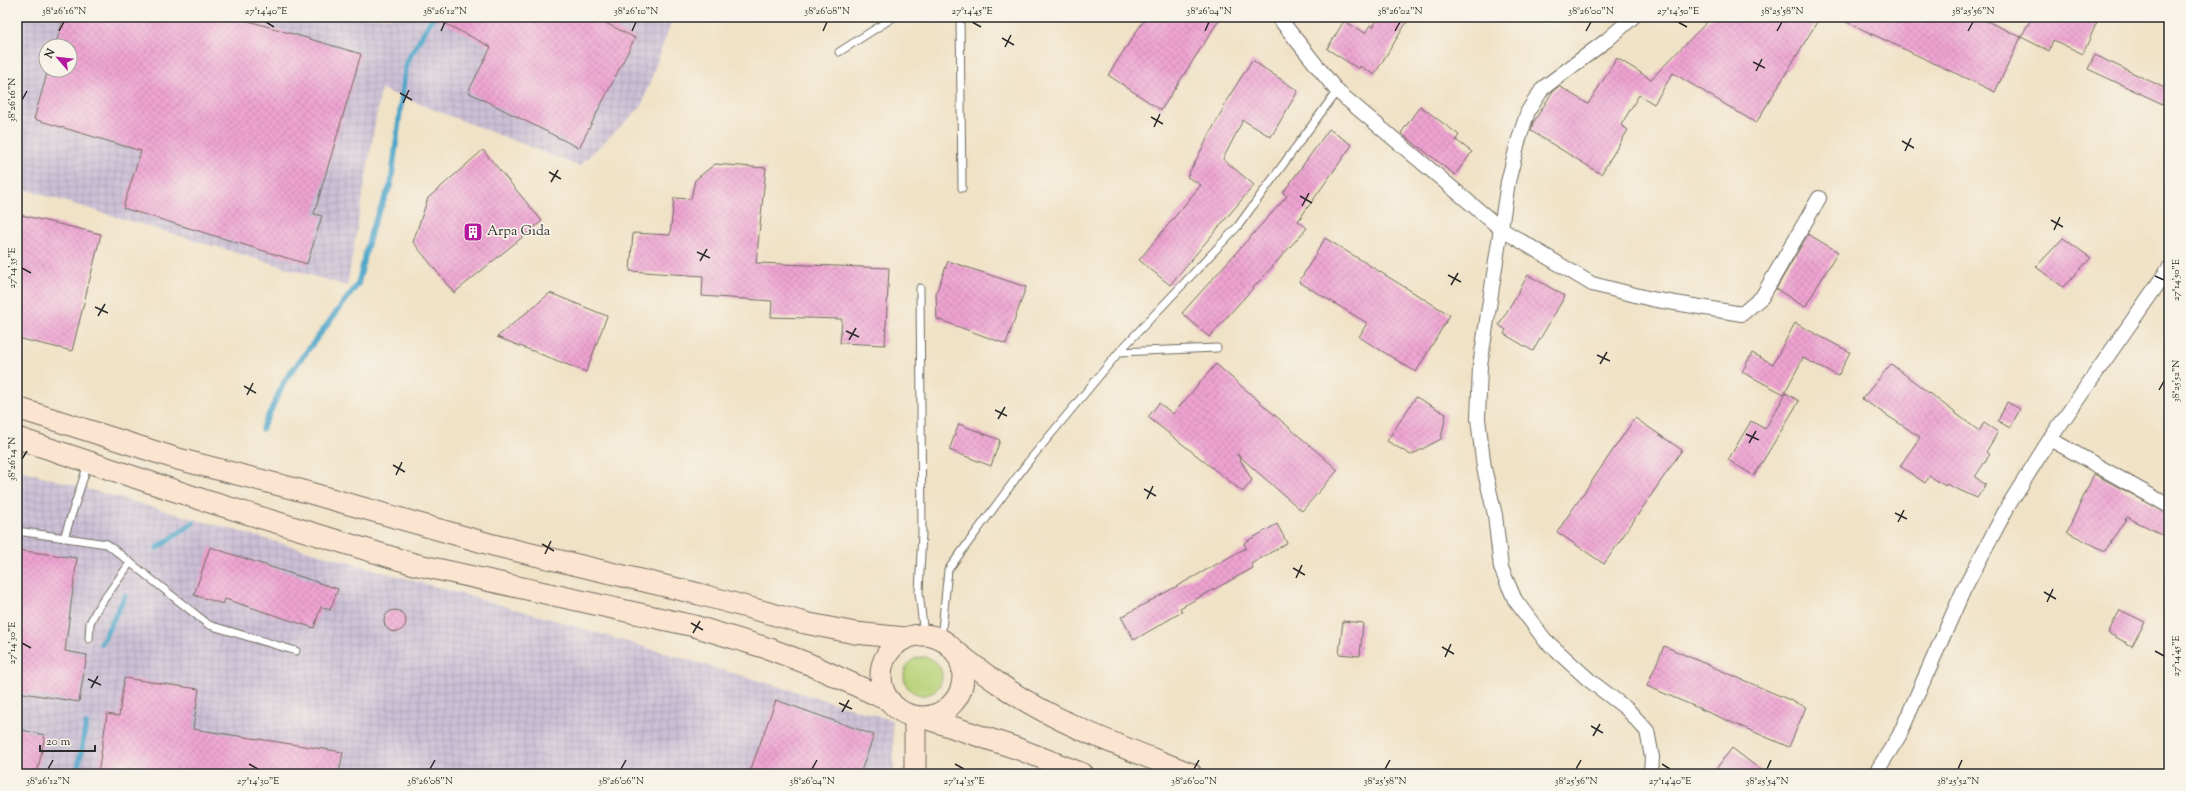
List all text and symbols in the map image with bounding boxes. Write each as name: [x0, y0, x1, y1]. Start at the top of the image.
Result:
text: 38°26'16"N: [42, 4, 86, 19]
text: 27°14'40"E: [245, 4, 287, 19]
text: 38°26'12"N: [423, 4, 467, 19]
text: 38°26'10"N: [614, 4, 658, 19]
text: 38°26'08"N: [804, 4, 850, 19]
text: 27°14'45"E: [951, 4, 993, 19]
text: 38°26'04"N: [1186, 4, 1232, 19]
text: 38°26'02"N: [1377, 4, 1423, 19]
text: 38°26'00"N: [1568, 4, 1614, 19]
text: 27°14'50"E: [1657, 4, 1699, 19]
text: 38°25'58"N: [1761, 4, 1803, 19]
text: 38°25'56"N: [1952, 4, 1994, 19]
north arrow: [38, 38, 78, 78]
text: N: [40, 46, 59, 62]
text: 38°26'16"N: [5, 78, 20, 122]
building icon: Arpa Gıda: [462, 221, 484, 243]
place label: Arpa Gıda: [487, 222, 551, 242]
text: 27°14'35"E: [5, 247, 20, 289]
text: 27°14'50"E: [2169, 259, 2184, 301]
text: 38°25'52"N: [2169, 360, 2184, 402]
text: 38°26'14"N: [5, 437, 20, 481]
text: 27°14'30"E: [5, 622, 20, 664]
text: 27°14'45"E: [2169, 635, 2184, 677]
scale bar: [40, 727, 95, 753]
text: 20 m: [46, 733, 71, 751]
text: 38°26'12"N: [26, 774, 70, 789]
text: 27°14'30"E: [237, 774, 279, 789]
text: 38°26'08"N: [407, 774, 453, 789]
text: 38°26'06"N: [598, 774, 644, 789]
text: 38°26'04"N: [789, 774, 835, 789]
text: 27°14'35"E: [943, 774, 985, 789]
text: 38°26'00"N: [1171, 774, 1217, 789]
text: 38°25'58"N: [1364, 774, 1406, 789]
text: 38°25'56"N: [1555, 774, 1597, 789]
text: 27°14'40"E: [1649, 774, 1691, 789]
text: 38°25'54"N: [1746, 774, 1788, 789]
text: 38°25'52"N: [1937, 774, 1979, 789]

